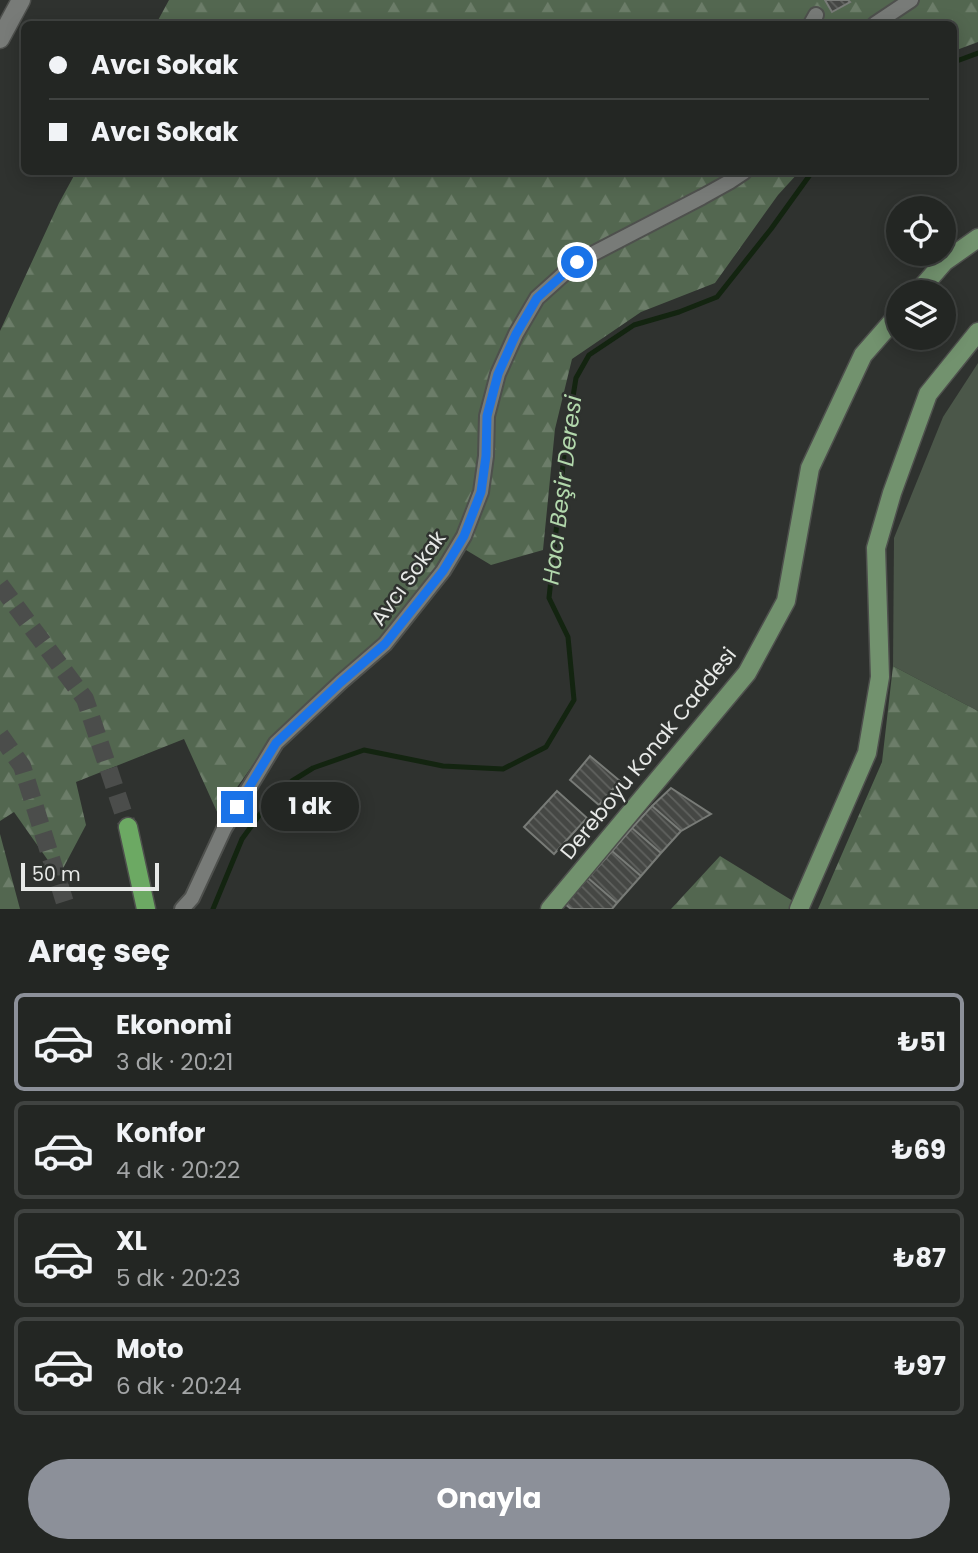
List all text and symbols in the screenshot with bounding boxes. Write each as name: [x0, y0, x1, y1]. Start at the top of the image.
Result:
text: Avcı Sokak: [91, 47, 238, 83]
text: Avcı Sokak: [91, 114, 238, 150]
map controls: [886, 196, 956, 350]
button: locate: [886, 196, 956, 266]
route start: [561, 246, 593, 278]
button: layers: [886, 280, 956, 350]
water label: Hacı Beşir Deresi: [535, 393, 590, 586]
street label: Avcı Sokak: [364, 524, 452, 631]
street label: Dereboyu Konak Caddesi: [553, 641, 743, 865]
callout: 1 dk: [262, 782, 360, 832]
text: 1 dk: [288, 790, 332, 822]
route end: [221, 791, 253, 823]
scale bar: [21, 860, 159, 892]
text: 50 m: [32, 861, 81, 888]
text: Araç seç: [28, 928, 170, 973]
text: Ekonomi: [116, 1007, 232, 1043]
icon: car: [32, 1011, 95, 1074]
text: ₺51: [898, 1024, 946, 1060]
text: 3 dk · 20:21: [116, 1046, 233, 1078]
text: Konfor: [116, 1115, 205, 1151]
icon: car: [32, 1119, 95, 1182]
text: ₺69: [892, 1132, 946, 1168]
text: 4 dk · 20:22: [116, 1154, 240, 1186]
text: XL: [116, 1223, 147, 1259]
icon: car: [32, 1227, 95, 1290]
text: ₺87: [894, 1240, 946, 1276]
text: 5 dk · 20:23: [116, 1262, 240, 1294]
text: Moto: [116, 1331, 184, 1367]
icon: car: [32, 1335, 95, 1398]
text: ₺97: [894, 1348, 946, 1384]
text: 6 dk · 20:24: [116, 1370, 242, 1402]
button: Onayla: [28, 1459, 950, 1539]

